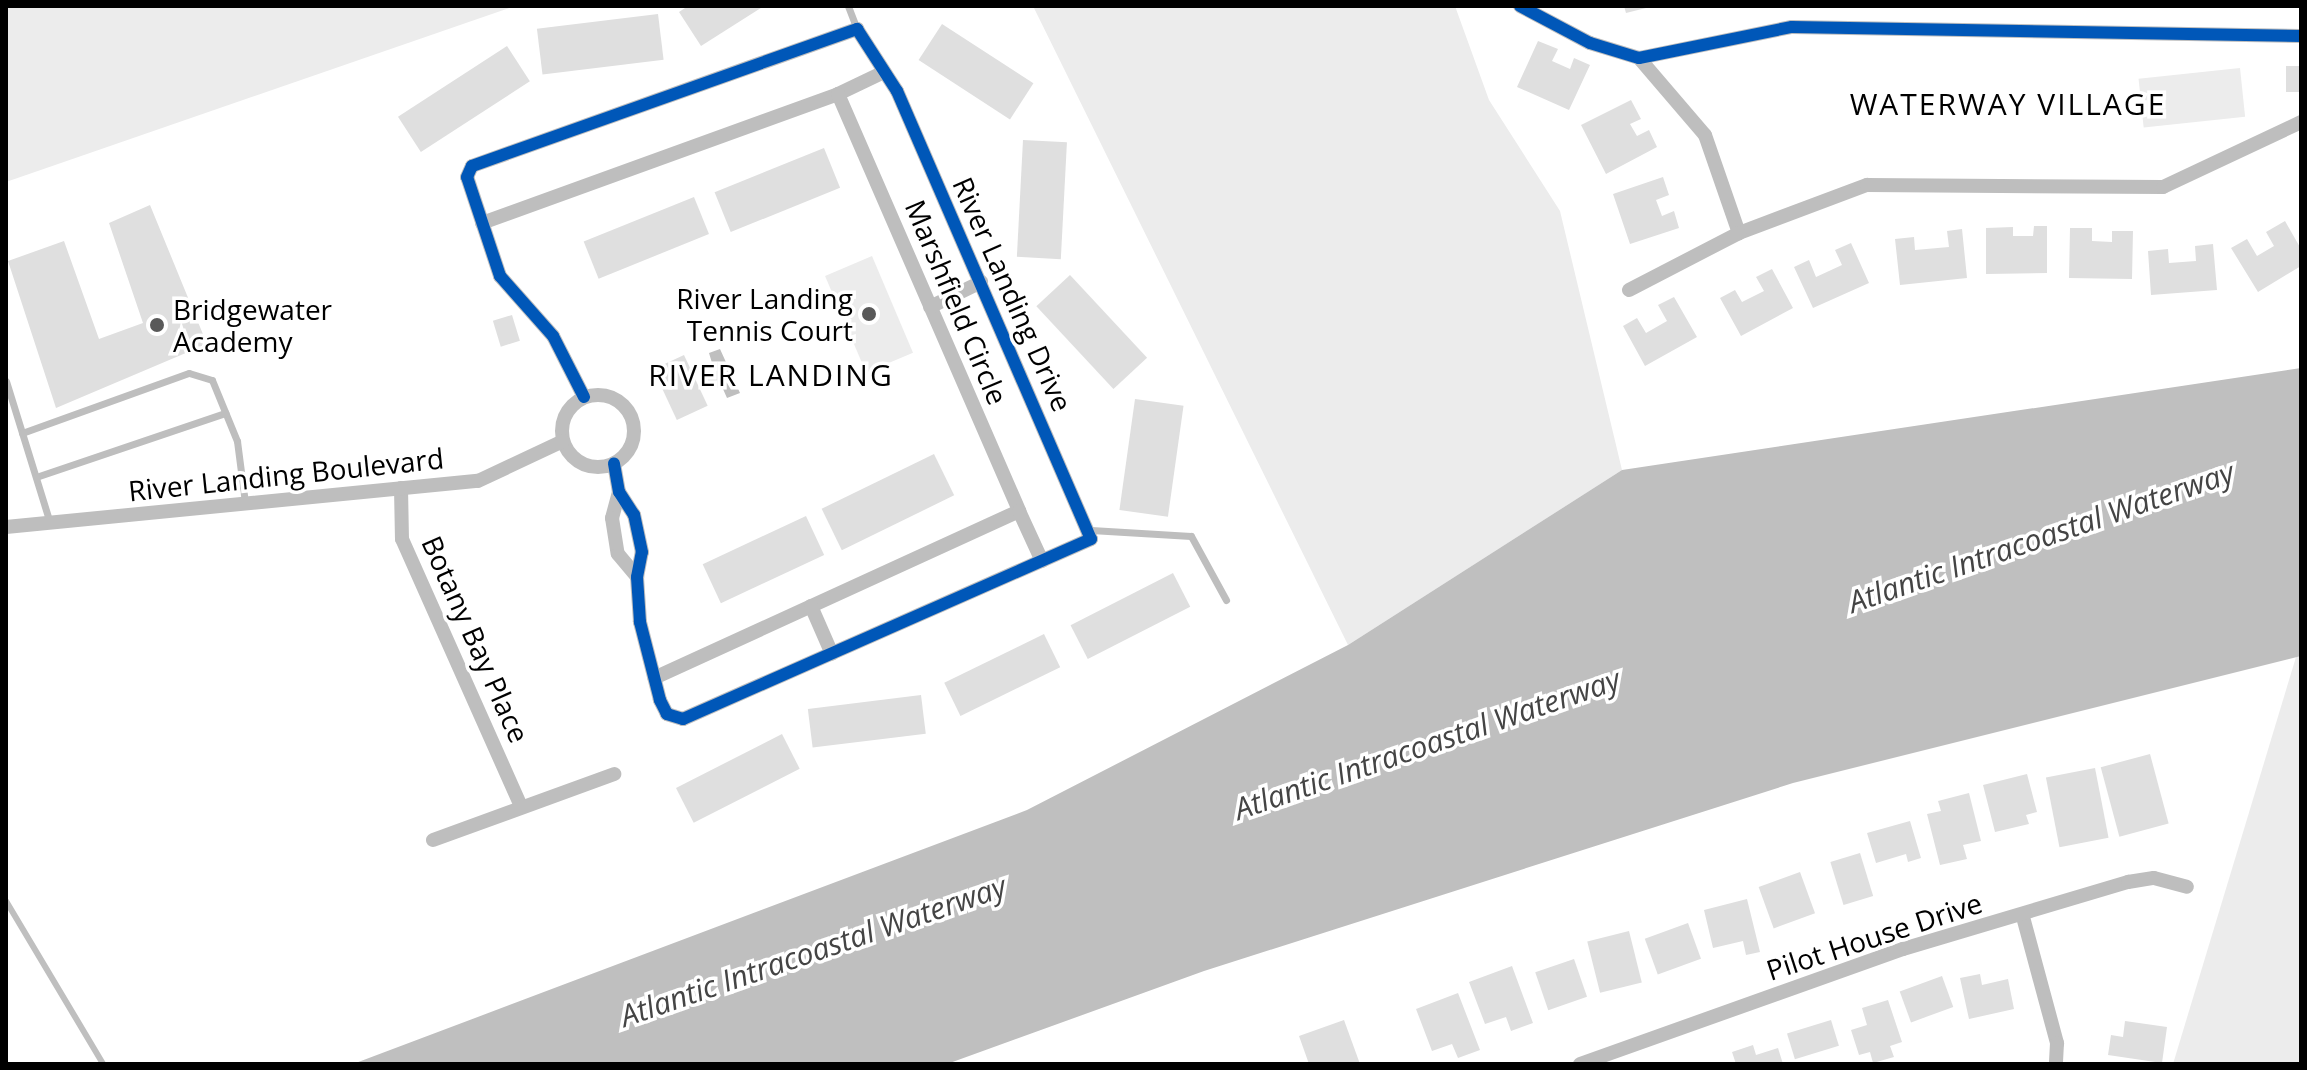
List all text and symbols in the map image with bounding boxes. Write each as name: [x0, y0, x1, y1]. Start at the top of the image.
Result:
district label: WATERWAY VILLAGE: [1850, 86, 2166, 122]
street label: River Landing Drive: [946, 172, 1080, 416]
street label: Marshfield Circle: [899, 195, 1015, 409]
place label: River Landing Tennis Court: [676, 281, 853, 347]
place label: Bridgewater Academy: [173, 292, 332, 358]
marker: River Landing Tennis Court: [860, 305, 878, 323]
marker: Bridgewater Academy: [148, 316, 166, 334]
district label: RIVER LANDING: [648, 357, 894, 393]
street label: River Landing Boulevard: [127, 441, 445, 507]
water label: Atlantic Intracoastal Waterway: [1843, 454, 2239, 620]
street label: Botany Bay Place: [415, 531, 537, 747]
water label: Atlantic Intracoastal Waterway: [1229, 661, 1625, 827]
water label: Atlantic Intracoastal Waterway: [615, 868, 1011, 1034]
street label: Pilot House Drive: [1762, 885, 1986, 987]

